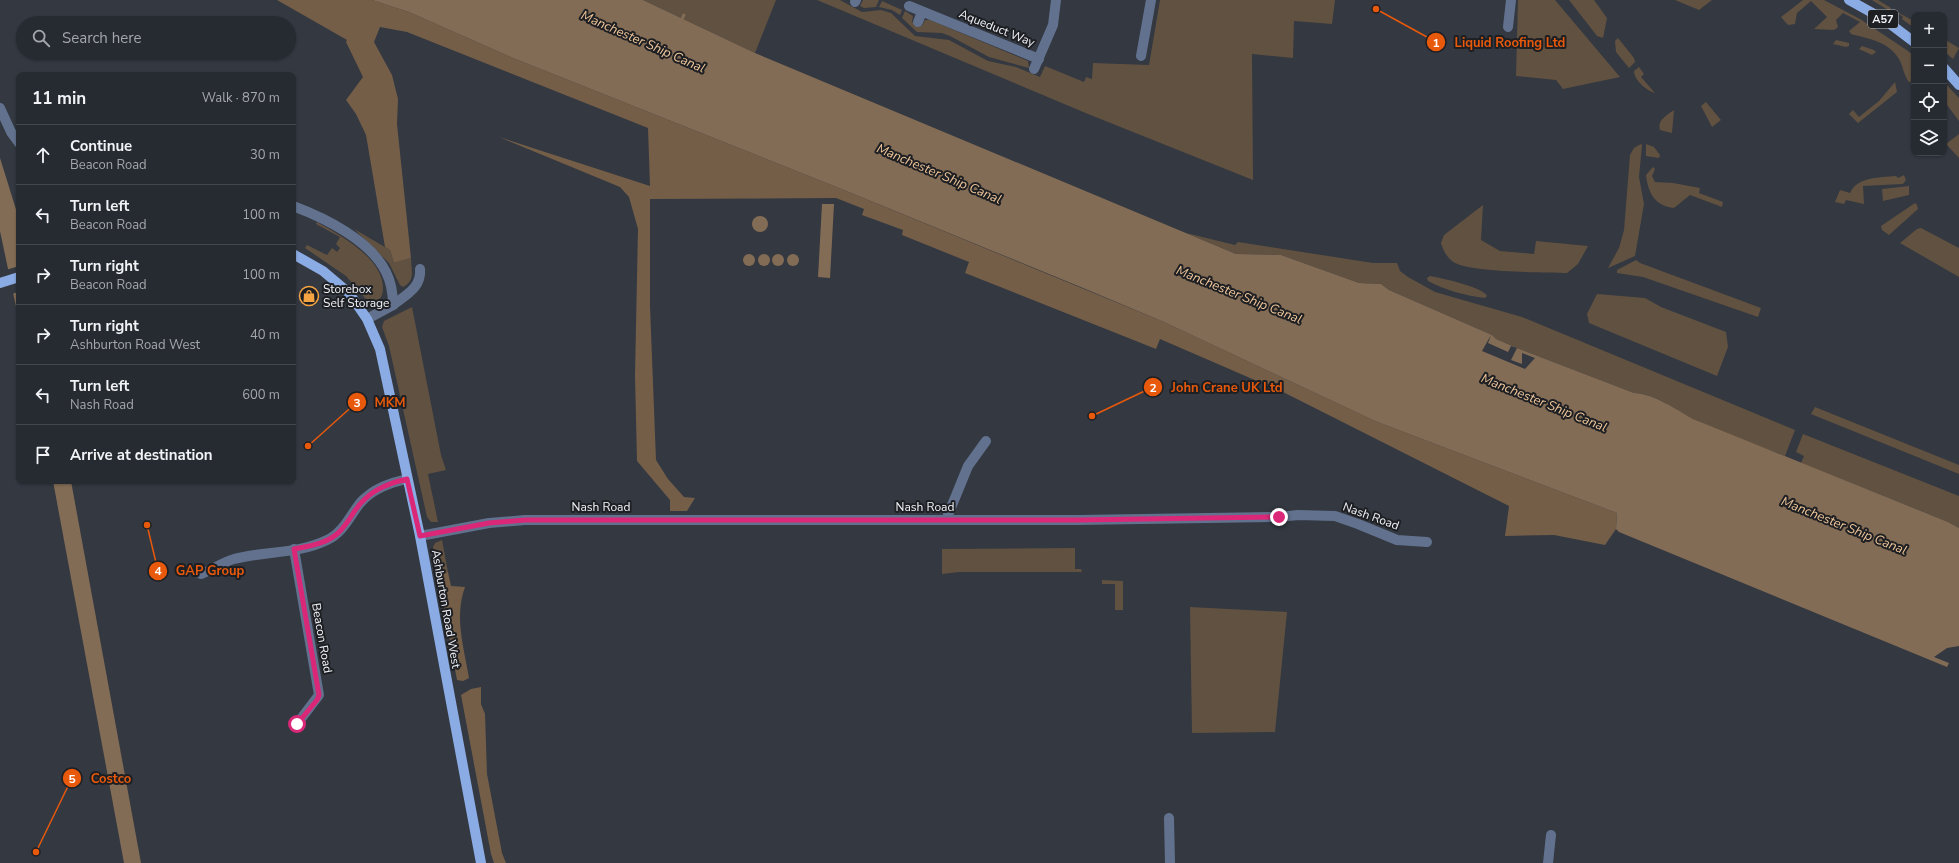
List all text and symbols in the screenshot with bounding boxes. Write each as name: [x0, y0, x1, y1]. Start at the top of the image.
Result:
water label: Manchester Ship Canal: [578, 6, 708, 78]
street label: Aqueduct Way: [957, 6, 1038, 51]
road number: A57: [1868, 10, 1898, 28]
map controls: [1911, 12, 1947, 156]
button: +: [1911, 12, 1947, 48]
search box: [16, 16, 296, 60]
icon: search: [30, 27, 52, 49]
text: Search here: [62, 28, 142, 48]
callout: Liquid Roofing Ltd: [1426, 30, 1573, 55]
text: Liquid Roofing Ltd: [1455, 34, 1565, 52]
text: 1: [1432, 35, 1440, 51]
button: −: [1911, 48, 1947, 84]
button: locate: [1911, 84, 1947, 120]
text: 11 min: [32, 87, 86, 110]
text: Walk · 870 m: [202, 89, 280, 107]
button: layers: [1911, 120, 1947, 156]
text: Continue: [70, 136, 132, 156]
water label: Manchester Ship Canal: [874, 140, 1004, 209]
icon: ahead: [32, 144, 54, 166]
text: 30 m: [250, 146, 280, 164]
text: Beacon Road: [70, 156, 147, 174]
text: Turn left: [70, 196, 129, 216]
icon: left: [32, 204, 54, 226]
text: 100 m: [242, 206, 280, 224]
text: Beacon Road: [70, 216, 147, 234]
text: Turn right: [70, 256, 139, 276]
water label: Manchester Ship Canal: [1173, 262, 1305, 329]
icon: right: [32, 264, 54, 286]
text: 100 m: [242, 266, 280, 284]
text: Beacon Road: [70, 276, 147, 294]
place label: Storebox Self Storage: [323, 281, 390, 311]
shop icon: Storebox Self Storage: [298, 285, 320, 307]
text: Turn right: [70, 316, 139, 336]
icon: right: [32, 324, 54, 346]
text: 40 m: [250, 326, 280, 344]
text: Ashburton Road West: [70, 336, 200, 354]
water label: Manchester Ship Canal: [1478, 370, 1610, 437]
callout: John Crane UK Ltd: [1143, 375, 1290, 400]
text: Turn left: [70, 376, 129, 396]
text: John Crane UK Ltd: [1170, 379, 1283, 397]
text: 2: [1149, 380, 1157, 396]
icon: left: [32, 384, 54, 406]
text: 600 m: [242, 386, 280, 404]
callout: MKM: [347, 390, 414, 415]
text: MKM: [374, 394, 406, 412]
text: 3: [353, 395, 361, 411]
text: Nash Road: [70, 396, 134, 414]
icon: arrive: [32, 444, 54, 466]
text: Arrive at destination: [70, 445, 213, 465]
water label: Manchester Ship Canal: [1778, 493, 1910, 560]
street label: Nash Road: [1341, 498, 1401, 534]
street label: Nash Road: [572, 499, 630, 515]
street label: Nash Road: [896, 499, 954, 515]
route end: [1270, 508, 1288, 526]
street label: Ashburton Road West: [428, 548, 464, 670]
callout: GAP Group: [148, 558, 252, 583]
text: GAP Group: [176, 562, 244, 580]
text: 4: [154, 563, 162, 579]
street label: Beacon Road: [308, 602, 336, 674]
route start: [288, 715, 306, 733]
callout: Costco: [62, 766, 139, 791]
text: Costco: [91, 770, 131, 788]
text: 5: [68, 771, 76, 787]

